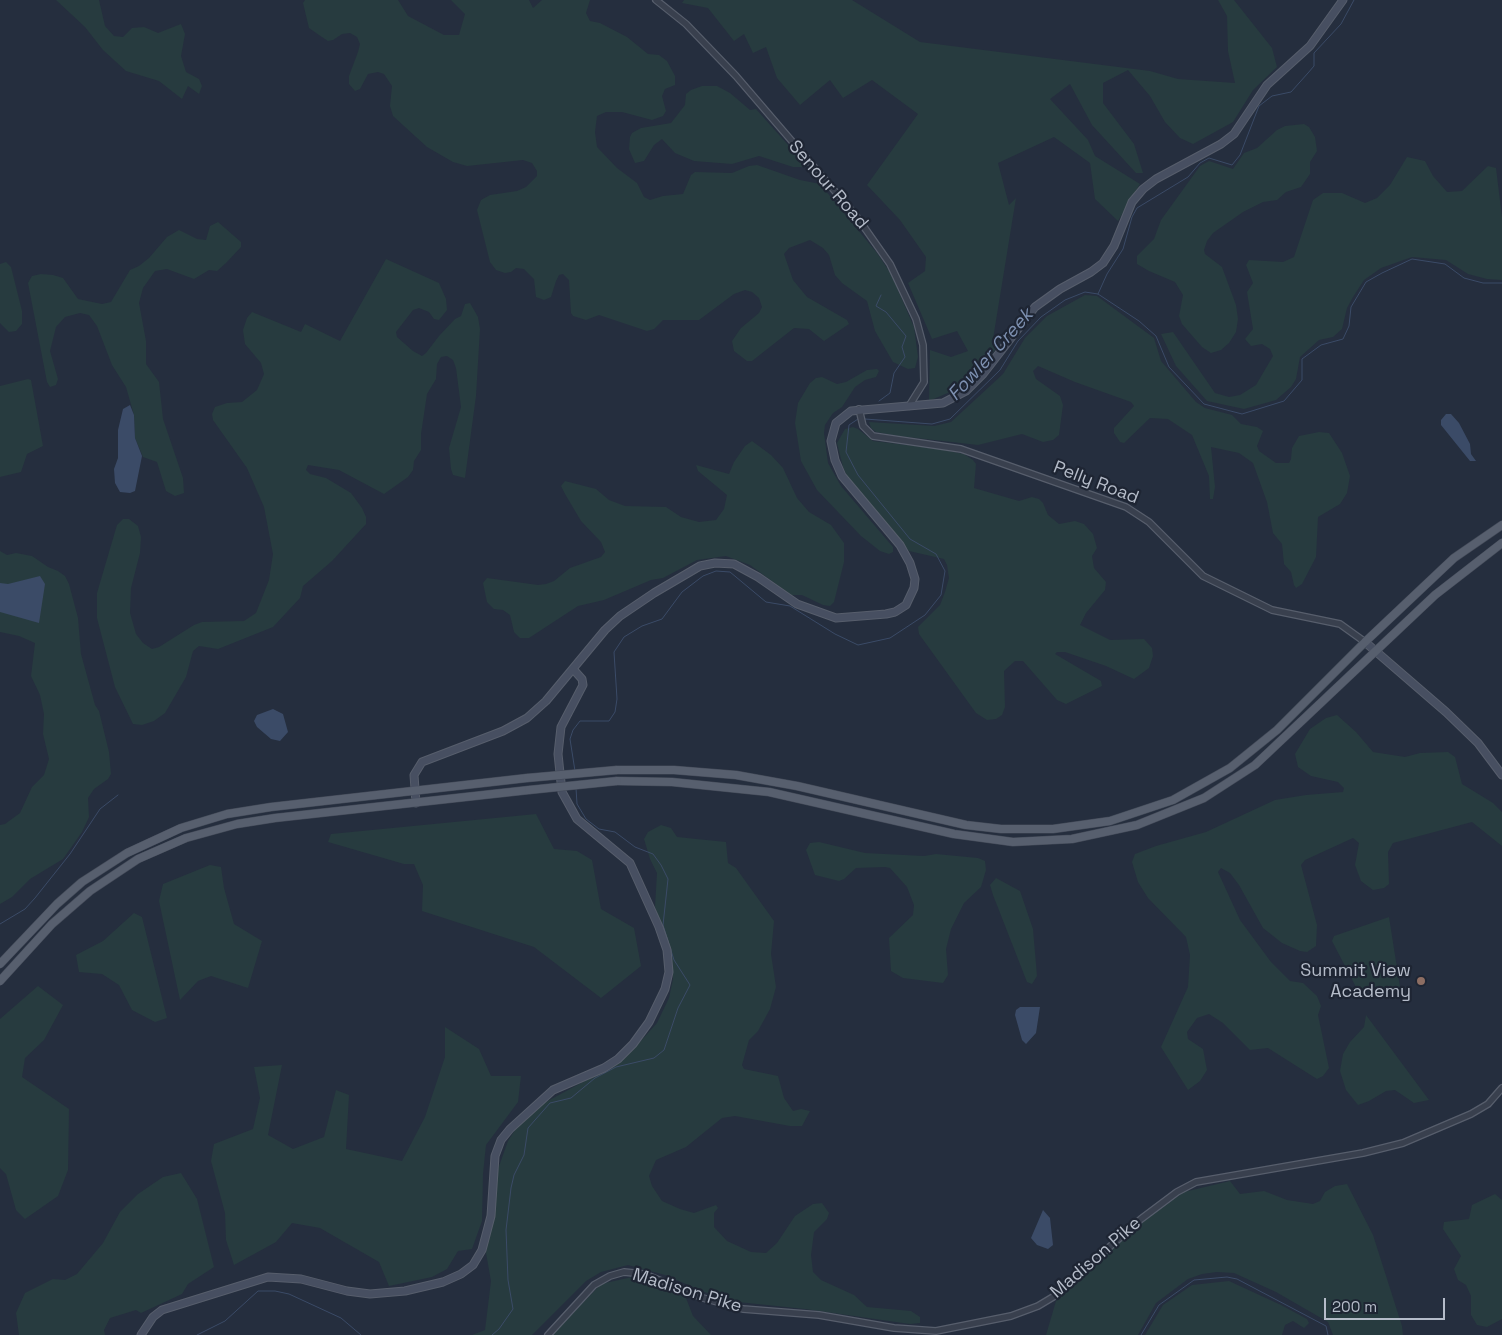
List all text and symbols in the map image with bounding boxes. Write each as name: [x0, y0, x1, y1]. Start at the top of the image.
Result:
street label: Senour Road: [784, 136, 872, 234]
water label: Fowler Creek: [944, 304, 1038, 406]
street label: Pelly Road: [1050, 457, 1142, 509]
place label: Summit View Academy: [1300, 960, 1411, 1002]
marker: Summit View Academy: [1415, 975, 1427, 987]
street label: Madison Pike: [1046, 1213, 1146, 1303]
street label: Madison Pike: [630, 1264, 744, 1318]
scale bar: [1327, 1288, 1448, 1320]
text: 200 m: [1332, 1297, 1377, 1316]

